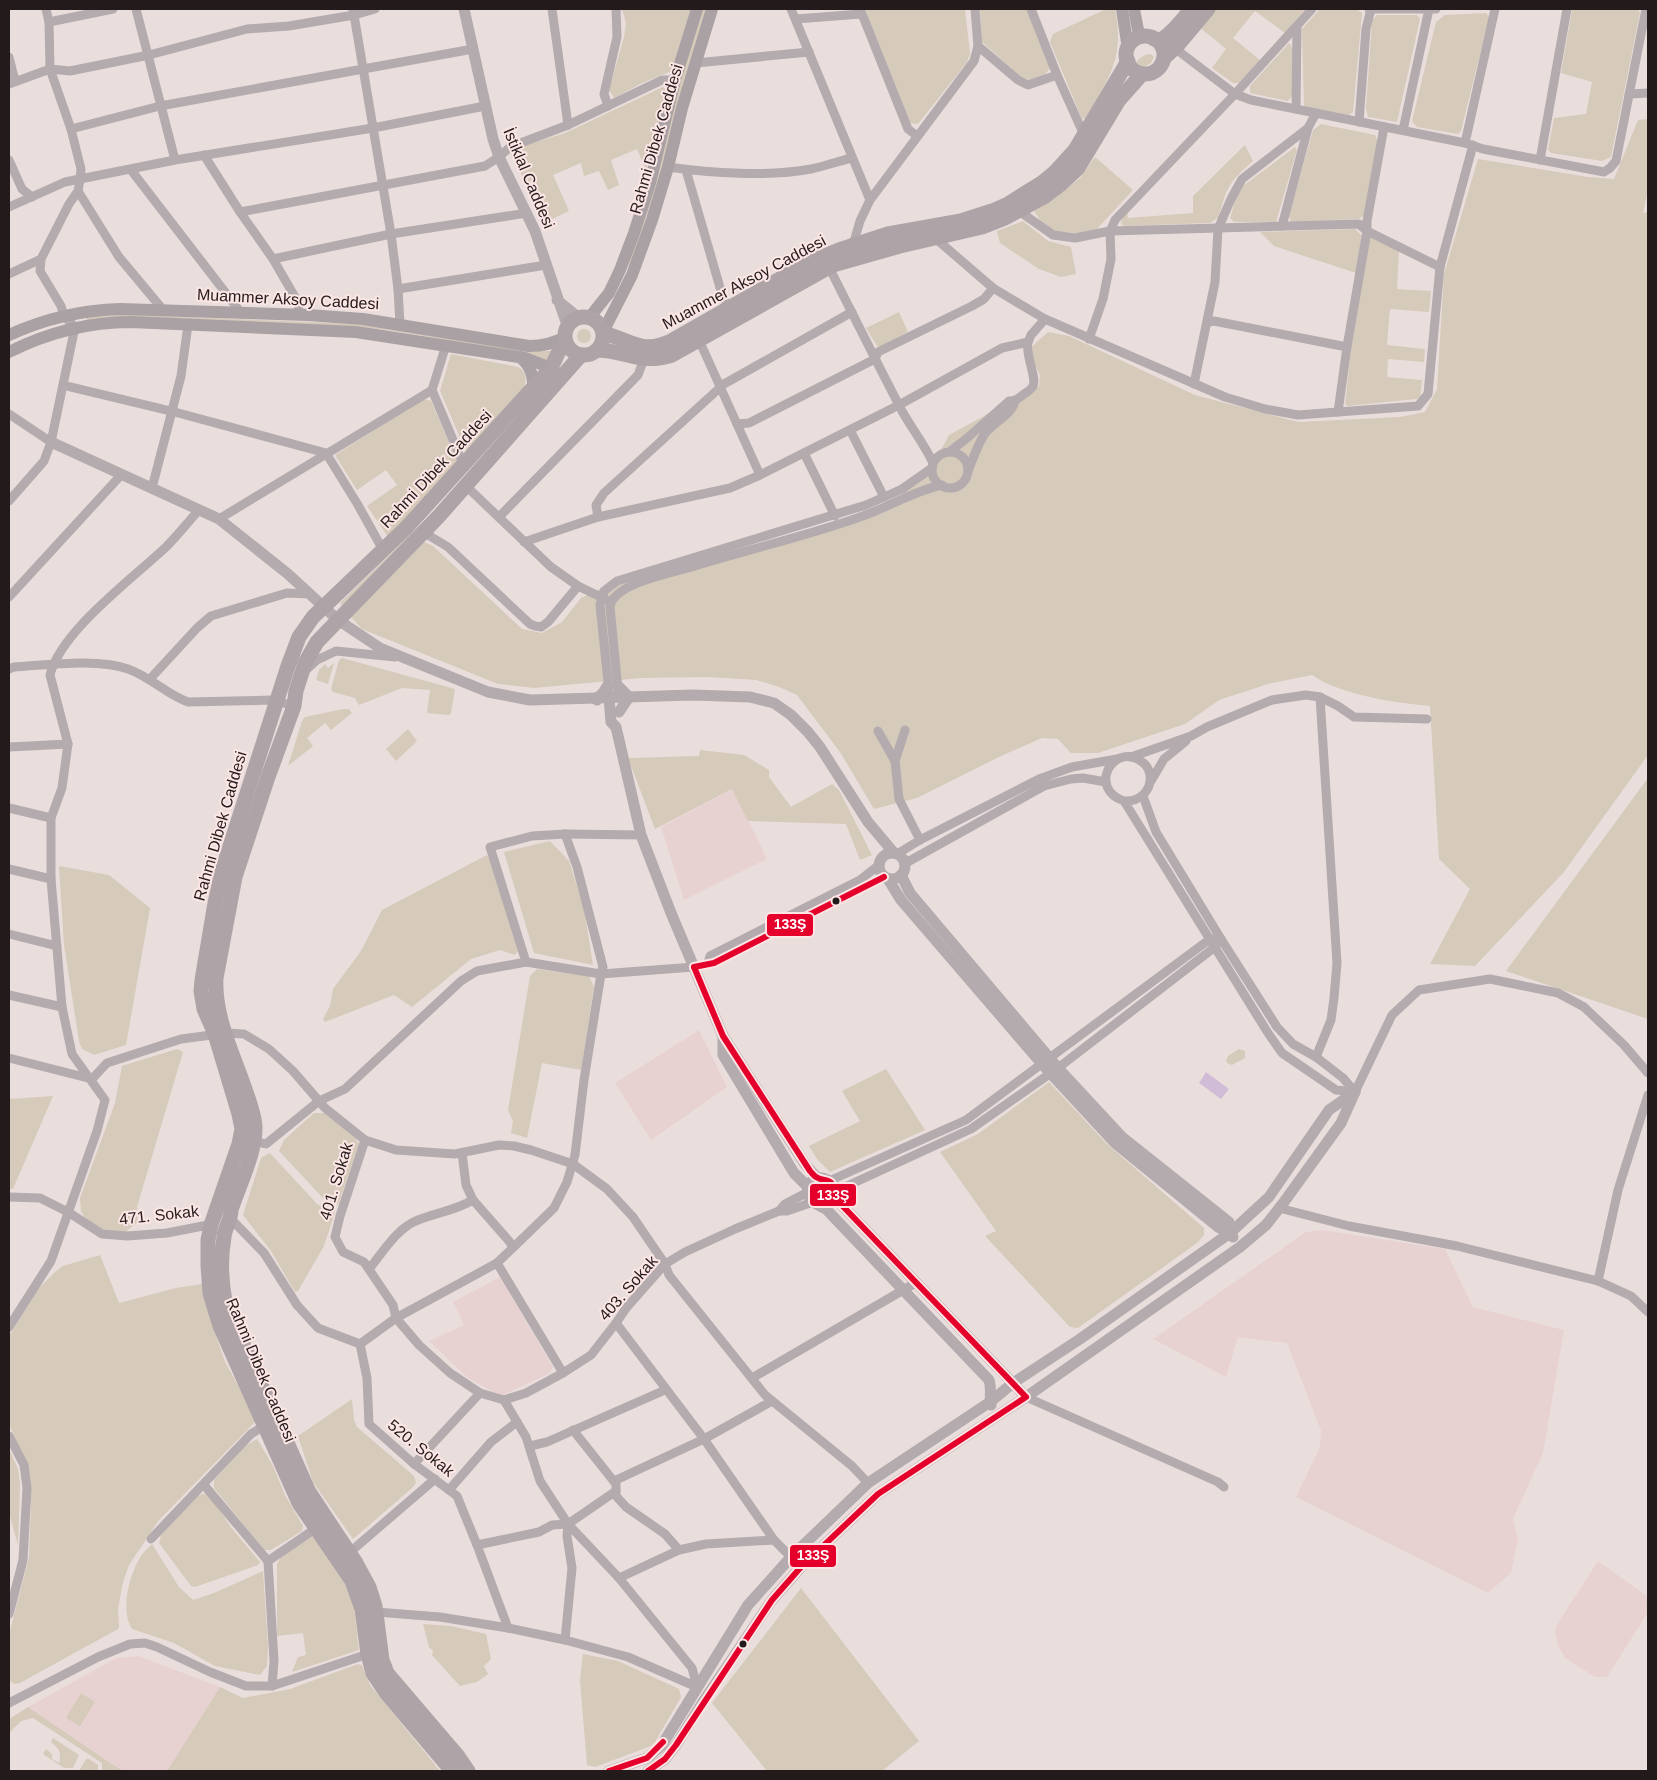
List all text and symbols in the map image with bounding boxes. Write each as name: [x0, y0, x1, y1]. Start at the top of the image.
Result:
street label: Rahmi Dibek Caddesi: [627, 62, 685, 216]
street label: İstiklal Caddesi: [500, 125, 559, 231]
street label: Muammer Aksoy Caddesi: [660, 232, 828, 332]
street label: Muammer Aksoy Caddesi: [197, 286, 379, 312]
street label: Rahmi Dibek Caddesi: [377, 407, 495, 531]
street label: Rahmi Dibek Caddesi: [191, 749, 249, 903]
unlabelled marker: [831, 896, 841, 906]
line badge: 133Ş: [766, 913, 814, 937]
text: 133Ş: [774, 916, 806, 932]
street label: 401. Sokak: [316, 1139, 356, 1222]
line badge: 133Ş: [809, 1183, 857, 1207]
text: 133Ş: [817, 1187, 849, 1203]
street label: 471. Sokak: [118, 1202, 201, 1228]
street label: 403. Sokak: [595, 1251, 661, 1324]
street label: Rahmi Dibek Caddesi: [223, 1295, 299, 1445]
street label: 520. Sokak: [385, 1416, 458, 1480]
line badge: 133Ş: [789, 1544, 837, 1568]
text: 133Ş: [797, 1547, 829, 1563]
unlabelled marker: [738, 1639, 748, 1649]

